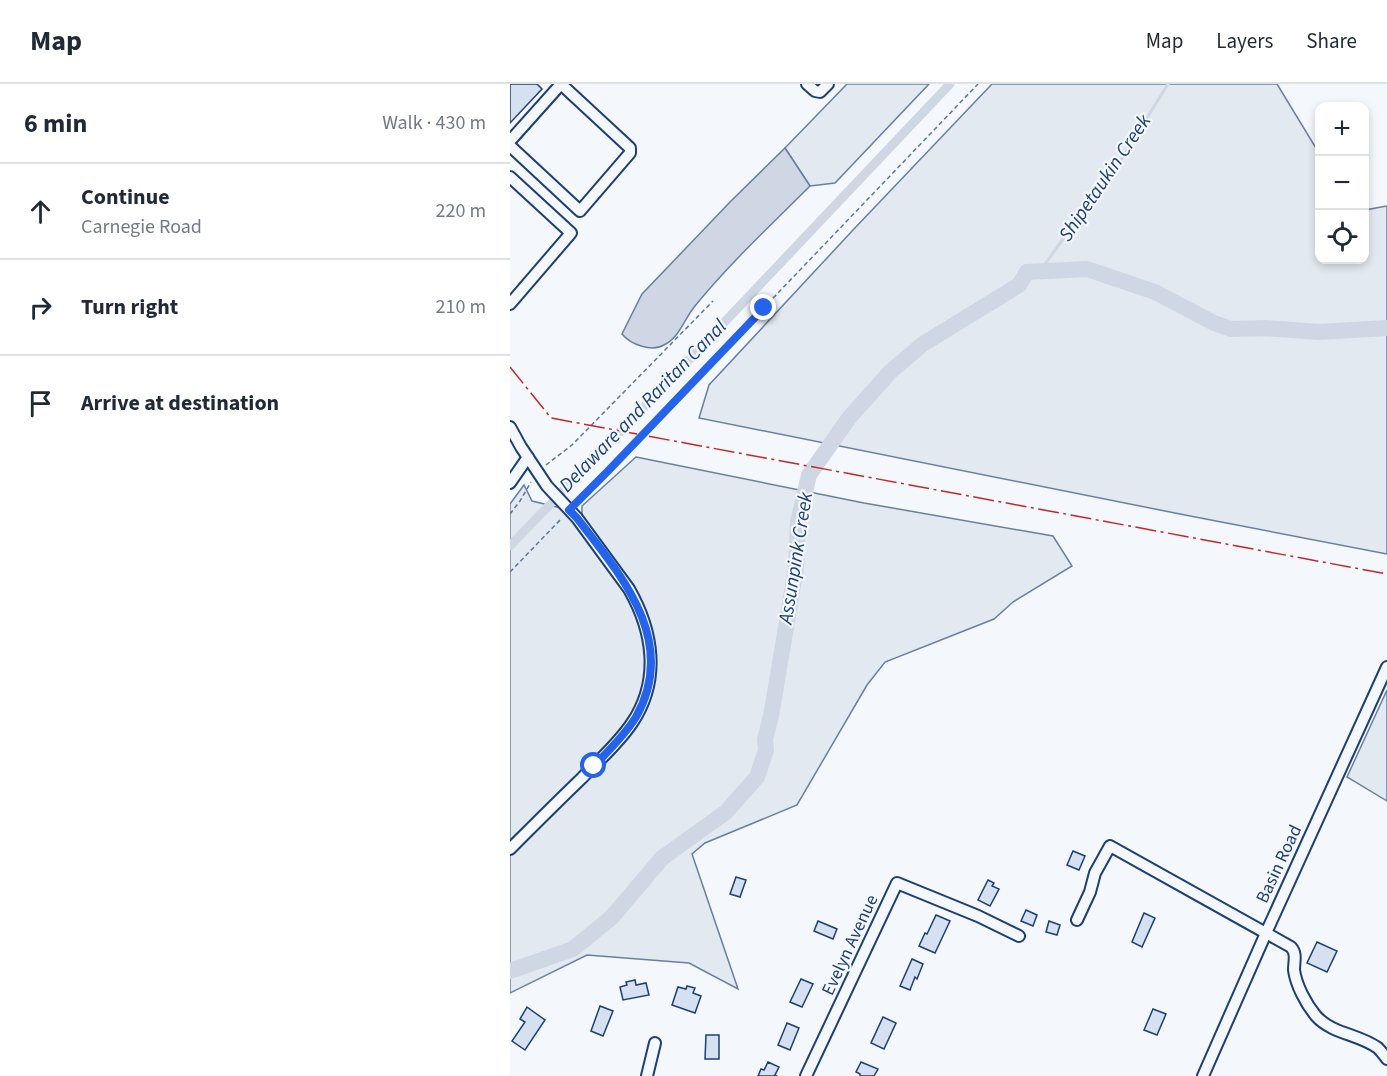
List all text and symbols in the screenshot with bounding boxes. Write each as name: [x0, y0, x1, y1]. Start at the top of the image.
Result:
text: Map: [30, 21, 82, 61]
text: Map: [1146, 26, 1183, 56]
text: Layers: [1216, 26, 1273, 56]
text: Share: [1306, 26, 1357, 56]
map controls: [1315, 102, 1369, 264]
button: +: [1315, 102, 1369, 156]
text: 6 min: [24, 105, 87, 142]
text: Walk · 430 m: [382, 109, 486, 137]
water label: Shipetaukin Creek: [1052, 109, 1158, 247]
button: −: [1315, 156, 1369, 210]
text: Continue: [81, 181, 170, 213]
icon: ahead: [24, 195, 57, 228]
text: 220 m: [436, 197, 486, 225]
button: locate: [1315, 210, 1369, 264]
text: Carnegie Road: [81, 213, 202, 241]
icon: right: [24, 291, 57, 324]
text: Turn right: [81, 291, 178, 323]
text: 210 m: [436, 293, 486, 321]
route end: [750, 294, 776, 320]
water label: Delaware and Raritan Canal: [553, 313, 733, 499]
icon: arrive: [24, 387, 57, 420]
text: Arrive at destination: [81, 387, 279, 419]
water label: Assunpink Creek: [771, 490, 820, 628]
route start: [580, 752, 606, 778]
street label: Basin Road: [1250, 821, 1308, 907]
street label: Evelyn Avenue: [816, 890, 884, 999]

